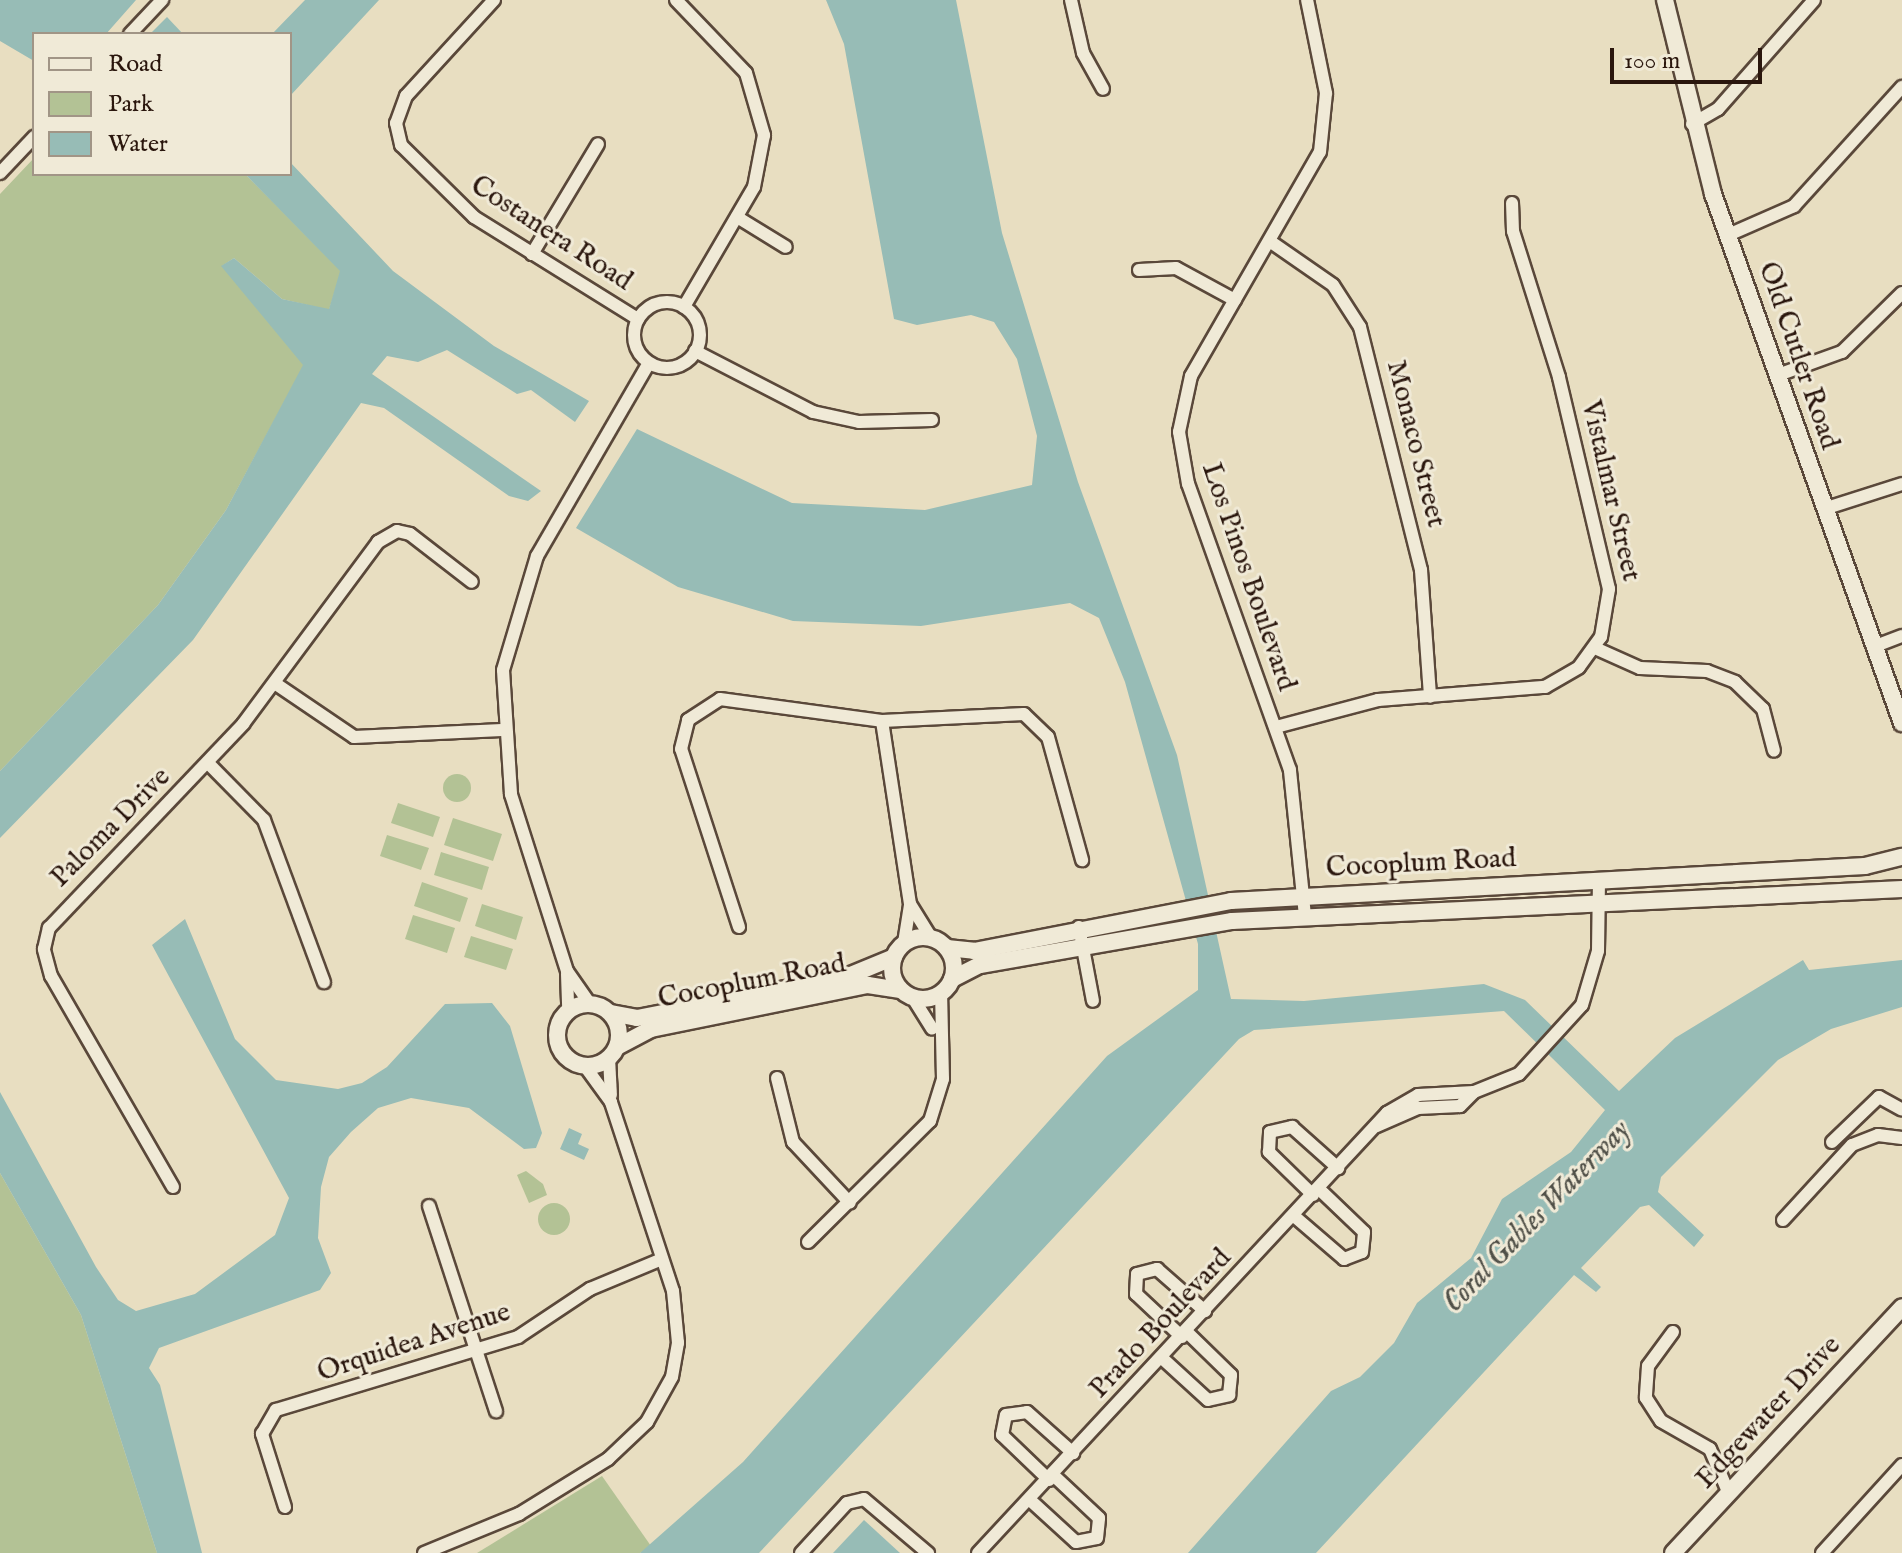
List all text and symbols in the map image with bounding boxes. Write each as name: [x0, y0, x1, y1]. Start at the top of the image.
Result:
legend: [32, 32, 292, 176]
scale bar: [1614, 32, 1766, 82]
text: 100 m: [1624, 46, 1680, 77]
text: Road: [108, 49, 162, 80]
text: Park: [108, 89, 154, 120]
text: Water: [108, 129, 168, 160]
street label: Costanera Road: [464, 169, 638, 299]
street label: Old Cutler Road: [1750, 258, 1846, 454]
street label: Monaco Street: [1378, 357, 1452, 531]
street label: Vistalmar Street: [1573, 397, 1647, 585]
street label: Los Pinos Boulevard: [1193, 459, 1303, 695]
street label: Paloma Drive: [44, 761, 178, 895]
street label: Cocoplum Road: [1325, 842, 1517, 886]
street label: Cocoplum Road: [655, 947, 849, 1017]
water label: Coral Gables Waterway: [1436, 1113, 1638, 1321]
street label: Prado Boulevard: [1083, 1242, 1239, 1406]
street label: Orquidea Avenue: [313, 1296, 515, 1390]
street label: Edgewater Drive: [1690, 1330, 1848, 1496]

